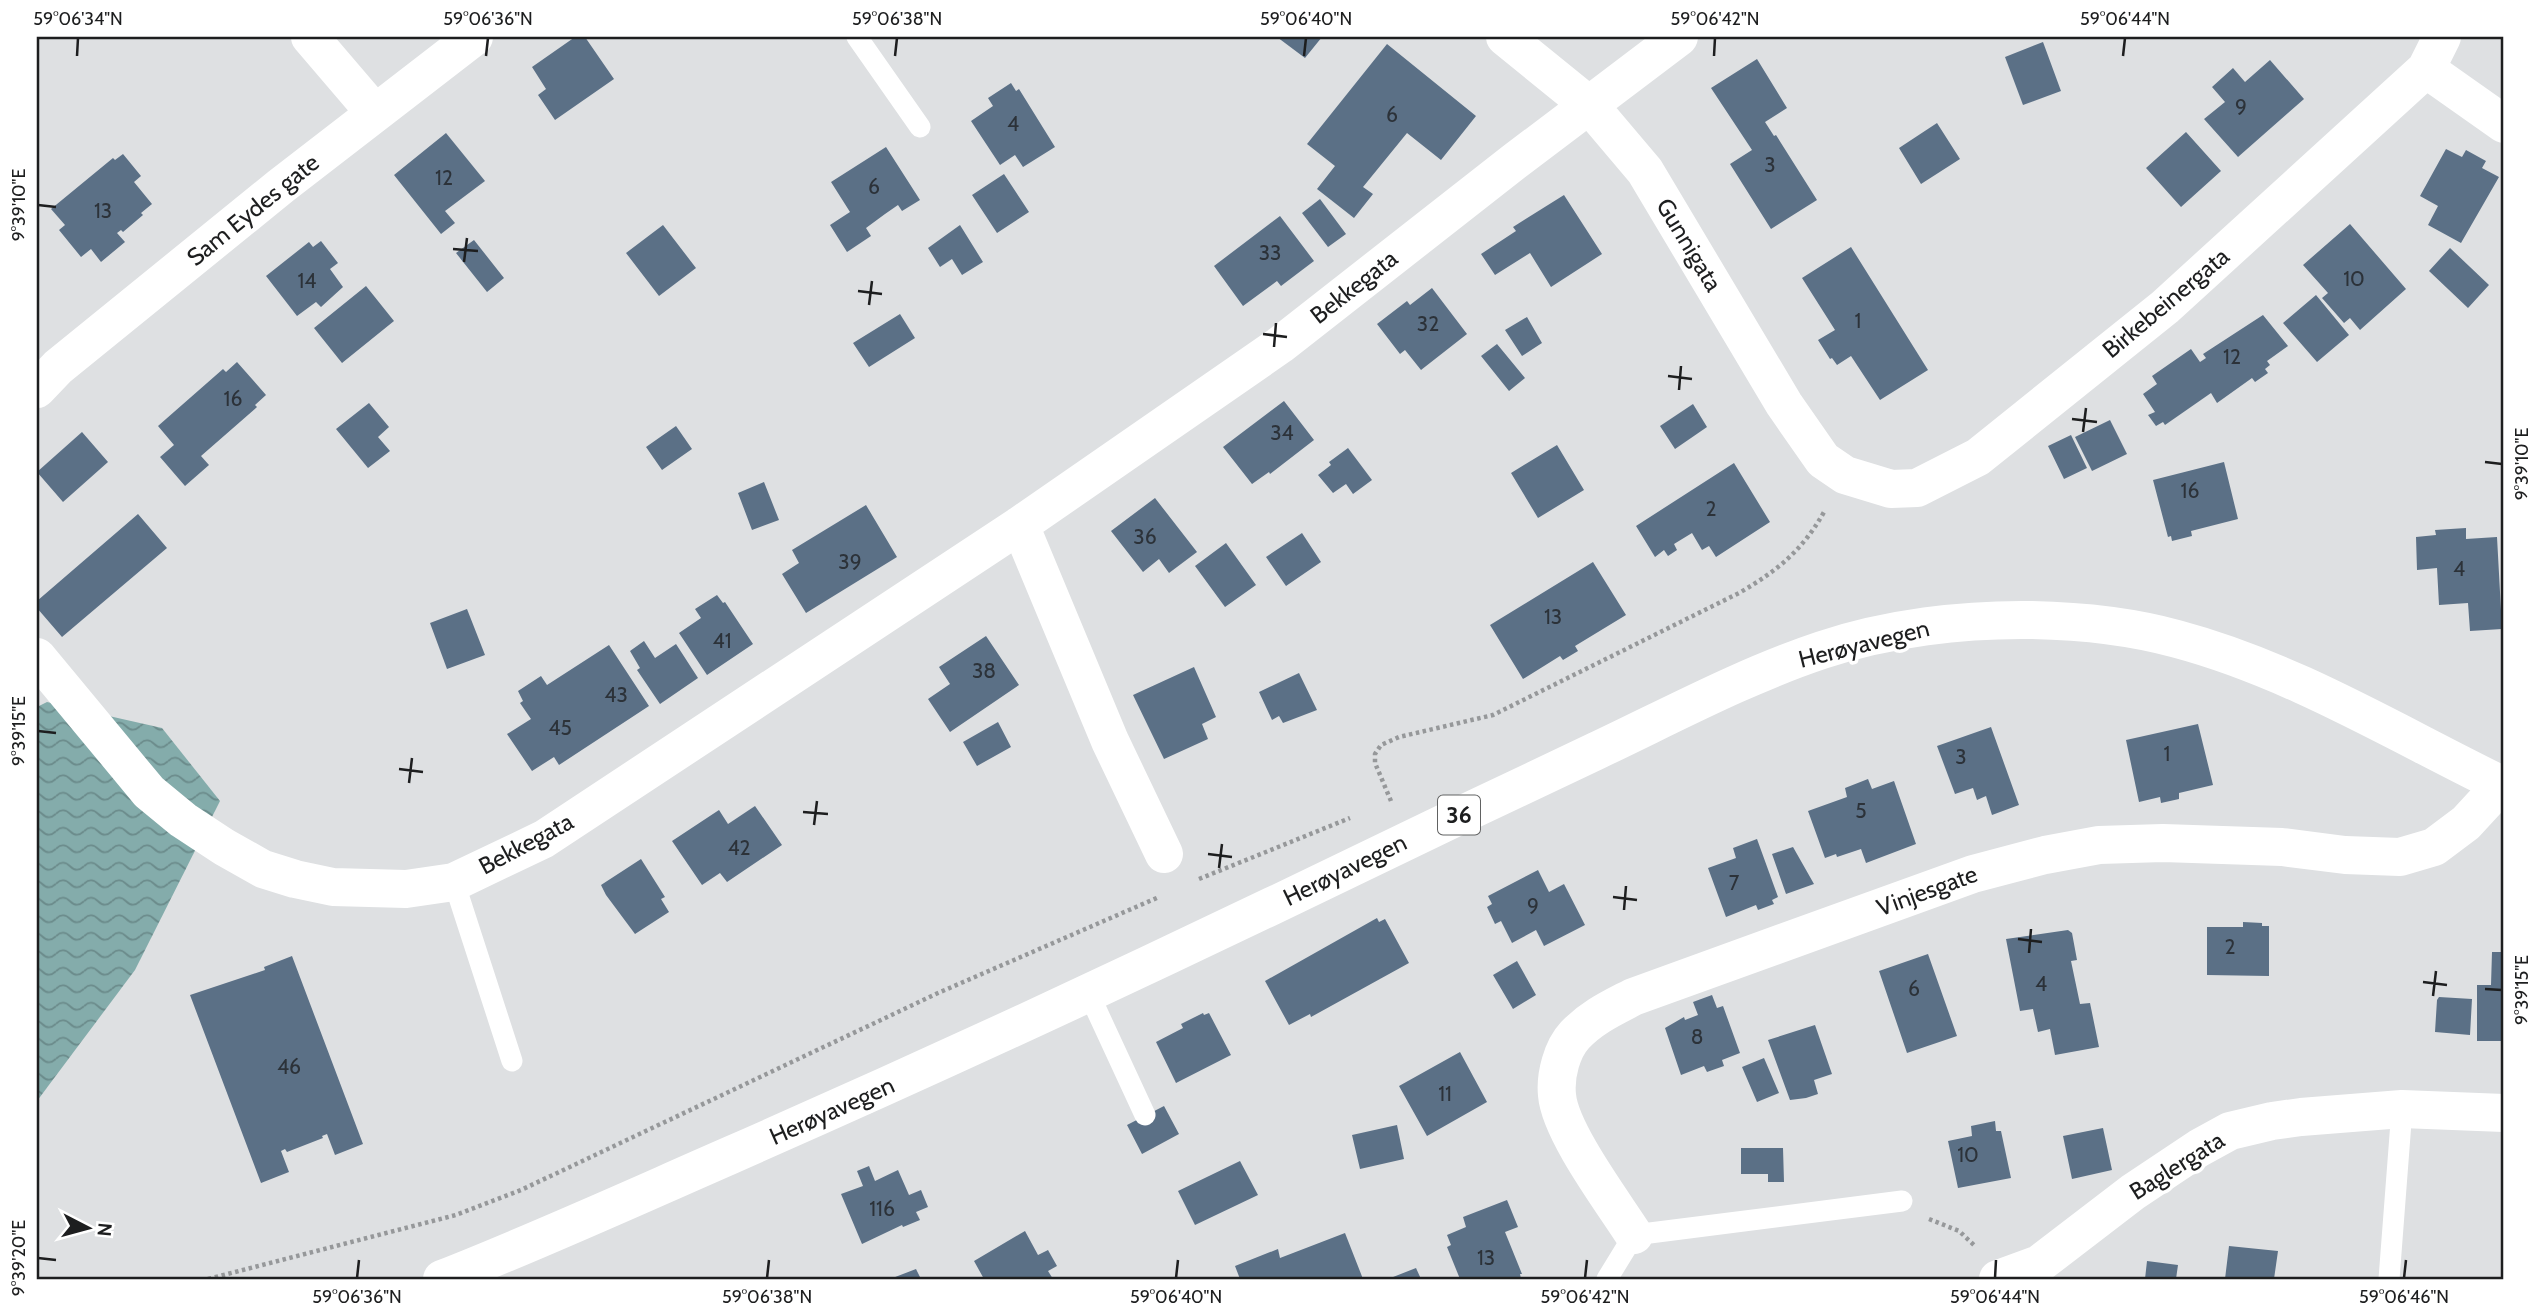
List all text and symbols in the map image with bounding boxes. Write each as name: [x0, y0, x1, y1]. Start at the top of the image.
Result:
text: 59°06'34"N: [33, 8, 123, 30]
text: 59°06'36"N: [443, 8, 533, 30]
text: 59°06'38"N: [852, 8, 942, 30]
text: 59°06'40"N: [1260, 8, 1352, 30]
text: 59°06'42"N: [1670, 8, 1760, 30]
text: 59°06'44"N: [2080, 8, 2170, 30]
house number: 9: [2235, 94, 2247, 119]
house number: 6: [1386, 102, 1398, 127]
house number: 4: [1007, 111, 1019, 136]
street label: Sam Eydes gate: [181, 148, 324, 272]
house number: 3: [1764, 152, 1776, 177]
house number: 12: [435, 165, 453, 190]
text: 9°39'10"E: [8, 169, 30, 241]
house number: 6: [868, 174, 880, 199]
street label: Gunnigata: [1650, 193, 1729, 297]
house number: 13: [94, 198, 112, 223]
house number: 33: [1259, 240, 1281, 265]
street label: Birkebeinergata: [2097, 241, 2235, 364]
street label: Bekkegata: [1304, 243, 1403, 330]
house number: 10: [2343, 266, 2365, 291]
house number: 14: [298, 268, 316, 293]
house number: 1: [1855, 308, 1861, 333]
house number: 32: [1417, 311, 1439, 336]
house number: 12: [2223, 344, 2241, 369]
house number: 16: [224, 386, 242, 411]
house number: 34: [1270, 420, 1294, 445]
text: 9°39'10"E: [2511, 428, 2533, 500]
house number: 16: [2181, 478, 2199, 503]
house number: 2: [1705, 496, 1717, 521]
house number: 36: [1133, 524, 1157, 549]
house number: 39: [838, 549, 862, 574]
house number: 4: [2453, 556, 2465, 581]
house number: 13: [1544, 604, 1562, 629]
street label: Herøyavegen: [1795, 613, 1932, 674]
house number: 41: [713, 628, 731, 653]
house number: 38: [972, 658, 996, 683]
house number: 43: [604, 682, 628, 707]
text: 9°39'15"E: [8, 696, 30, 766]
house number: 45: [548, 715, 572, 740]
house number: 1: [2164, 741, 2170, 766]
house number: 3: [1955, 744, 1967, 769]
road number: 36: [1438, 796, 1480, 834]
house number: 5: [1855, 798, 1867, 823]
street label: Bekkegata: [474, 806, 578, 880]
street label: Herøyavegen: [1278, 827, 1411, 912]
house number: 42: [727, 835, 751, 860]
street label: Vinjesgate: [1873, 859, 1981, 922]
house number: 7: [1729, 870, 1740, 895]
house number: 9: [1527, 893, 1539, 918]
house number: 2: [2224, 934, 2236, 959]
text: 9°39'15"E: [2511, 955, 2533, 1025]
house number: 4: [2035, 971, 2047, 996]
house number: 6: [1908, 976, 1920, 1001]
house number: 8: [1691, 1024, 1703, 1049]
house number: 46: [277, 1054, 301, 1079]
street label: Herøyavegen: [765, 1070, 899, 1151]
house number: 11: [1438, 1081, 1452, 1106]
street label: Baglergata: [2124, 1125, 2230, 1206]
house number: 10: [1957, 1142, 1979, 1167]
north arrow: [52, 1194, 122, 1264]
house number: 116: [869, 1196, 895, 1221]
text: 9°39'20"E: [8, 1220, 30, 1296]
text: N: [92, 1222, 117, 1238]
house number: 13: [1477, 1245, 1495, 1270]
text: 59°06'36"N: [312, 1286, 402, 1308]
text: 59°06'38"N: [722, 1286, 812, 1308]
text: 59°06'40"N: [1130, 1286, 1222, 1308]
text: 59°06'42"N: [1540, 1286, 1630, 1308]
text: 59°06'44"N: [1950, 1286, 2040, 1308]
text: 59°06'46"N: [2359, 1286, 2449, 1308]

